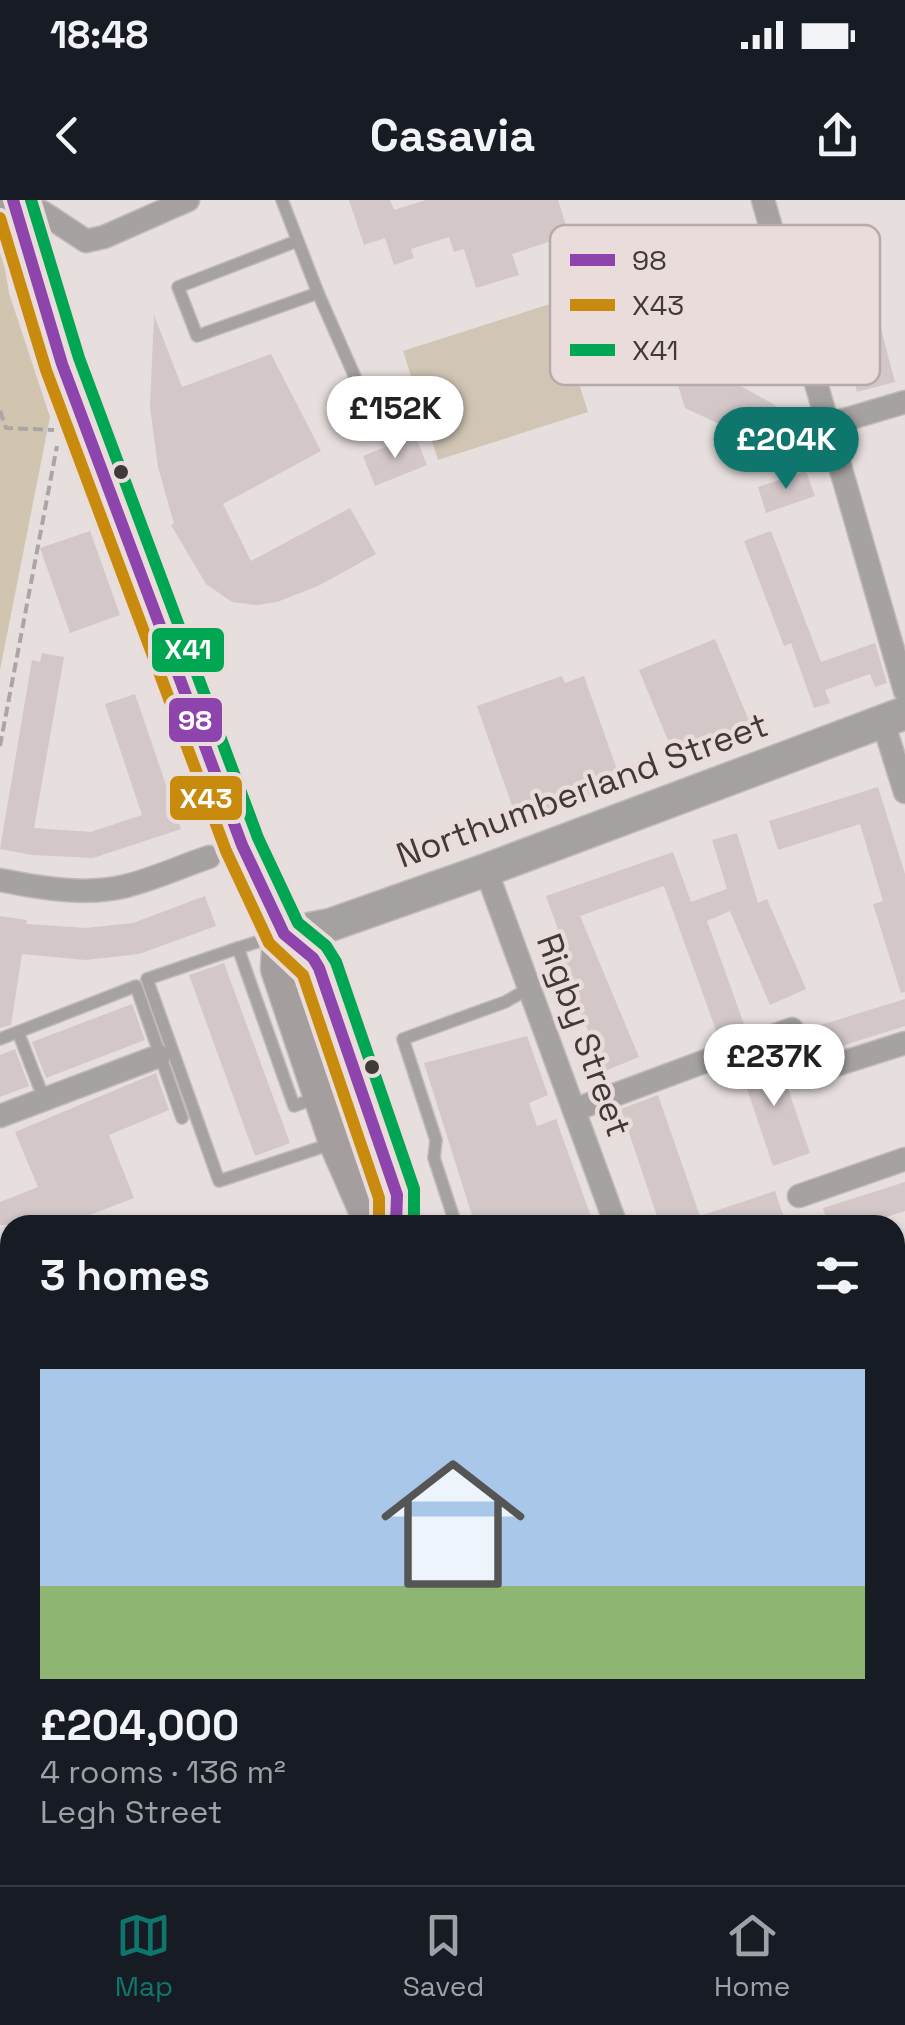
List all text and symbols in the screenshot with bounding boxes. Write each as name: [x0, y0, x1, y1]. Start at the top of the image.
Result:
text: 18:48: [50, 11, 148, 59]
text: Casavia: [370, 107, 535, 164]
icon: back: [40, 108, 95, 163]
icon: share: [810, 108, 865, 163]
legend: [550, 225, 880, 385]
text: 98: [632, 242, 667, 278]
text: X43: [632, 287, 684, 323]
text: X41: [632, 332, 678, 368]
pin: £152K: [325, 376, 465, 461]
text: £152K: [349, 388, 441, 428]
pin: £204K: [716, 407, 856, 492]
text: £204K: [736, 419, 836, 459]
unlabelled marker: [111, 462, 131, 482]
line badge: X41: [150, 626, 226, 674]
text: X41: [164, 631, 212, 667]
line badge: 98: [167, 696, 224, 744]
text: 98: [178, 702, 212, 738]
street label: Northumberland Street: [390, 702, 774, 878]
line badge: X43: [168, 774, 244, 822]
text: X43: [180, 780, 232, 816]
street label: Rigby Street: [527, 927, 641, 1143]
pin: £237K: [704, 1024, 844, 1109]
text: £237K: [726, 1036, 822, 1076]
unlabelled marker: [362, 1057, 382, 1077]
icon: filters: [810, 1248, 865, 1303]
text: 3 homes: [40, 1249, 210, 1302]
icon: home: [363, 1434, 543, 1614]
text: £204,000: [40, 1699, 239, 1752]
text: 4 rooms · 136 m²: [40, 1752, 286, 1792]
text: Legh Street: [40, 1792, 222, 1832]
tab: Map: [115, 1908, 173, 2004]
tab: Saved: [403, 1908, 484, 2004]
tab: Home: [714, 1908, 790, 2004]

